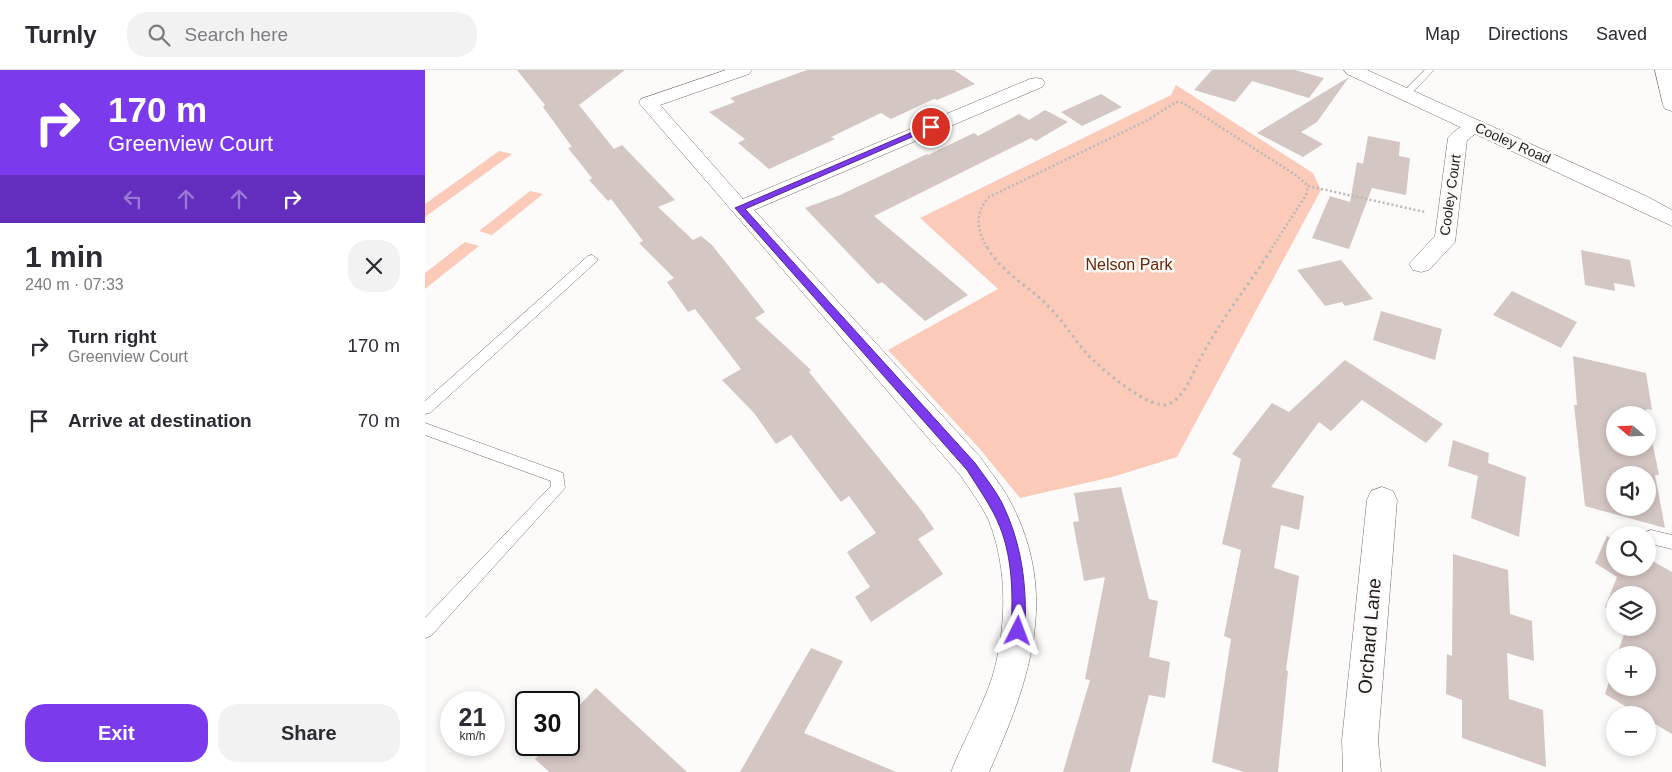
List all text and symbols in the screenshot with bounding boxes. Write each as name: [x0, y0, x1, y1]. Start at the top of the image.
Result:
search box: [127, 12, 477, 57]
text: Turnly: [25, 21, 97, 48]
icon: search: [145, 21, 173, 49]
text: Search here: [185, 24, 288, 45]
text: Map: [1425, 24, 1460, 44]
text: Directions: [1488, 24, 1568, 44]
text: Saved: [1596, 24, 1647, 44]
icon: right: [25, 90, 90, 155]
text: 170 m: [108, 90, 207, 129]
pin: [910, 106, 952, 148]
icon: arrive: [917, 113, 945, 141]
street label: Cooley Road: [1473, 119, 1553, 167]
text: Greenview Court: [108, 131, 273, 156]
street label: Cooley Court: [1436, 153, 1464, 237]
icon: left: [119, 185, 147, 213]
icon: ahead: [172, 185, 200, 213]
icon: ahead: [225, 185, 253, 213]
icon: right: [278, 185, 306, 213]
text: 1 min: [25, 240, 103, 273]
button: close: [348, 240, 400, 292]
park label: Nelson Park: [1085, 256, 1174, 273]
text: 240 m · 07:33: [25, 276, 124, 293]
text: Turn right: [68, 326, 156, 347]
icon: right: [25, 332, 53, 360]
text: 170 m: [347, 335, 400, 356]
text: Greenview Court: [68, 348, 188, 365]
north arrow: [1606, 406, 1656, 456]
map controls: [1606, 406, 1656, 756]
icon: arrive: [25, 407, 53, 435]
text: Arrive at destination: [68, 410, 252, 431]
text: 70 m: [358, 410, 400, 431]
button: sound: [1606, 466, 1656, 516]
button: search: [1606, 526, 1656, 576]
street label: Orchard Lane: [1354, 577, 1385, 695]
button: layers: [1606, 586, 1656, 636]
position arrow: [991, 604, 1043, 656]
button: +: [1606, 646, 1656, 696]
speed limit sign: 30: [515, 691, 580, 756]
text: 21: [459, 703, 486, 731]
button: Exit: [25, 704, 208, 762]
button: Share: [218, 704, 400, 762]
button: −: [1606, 706, 1656, 756]
text: km/h: [459, 729, 486, 743]

